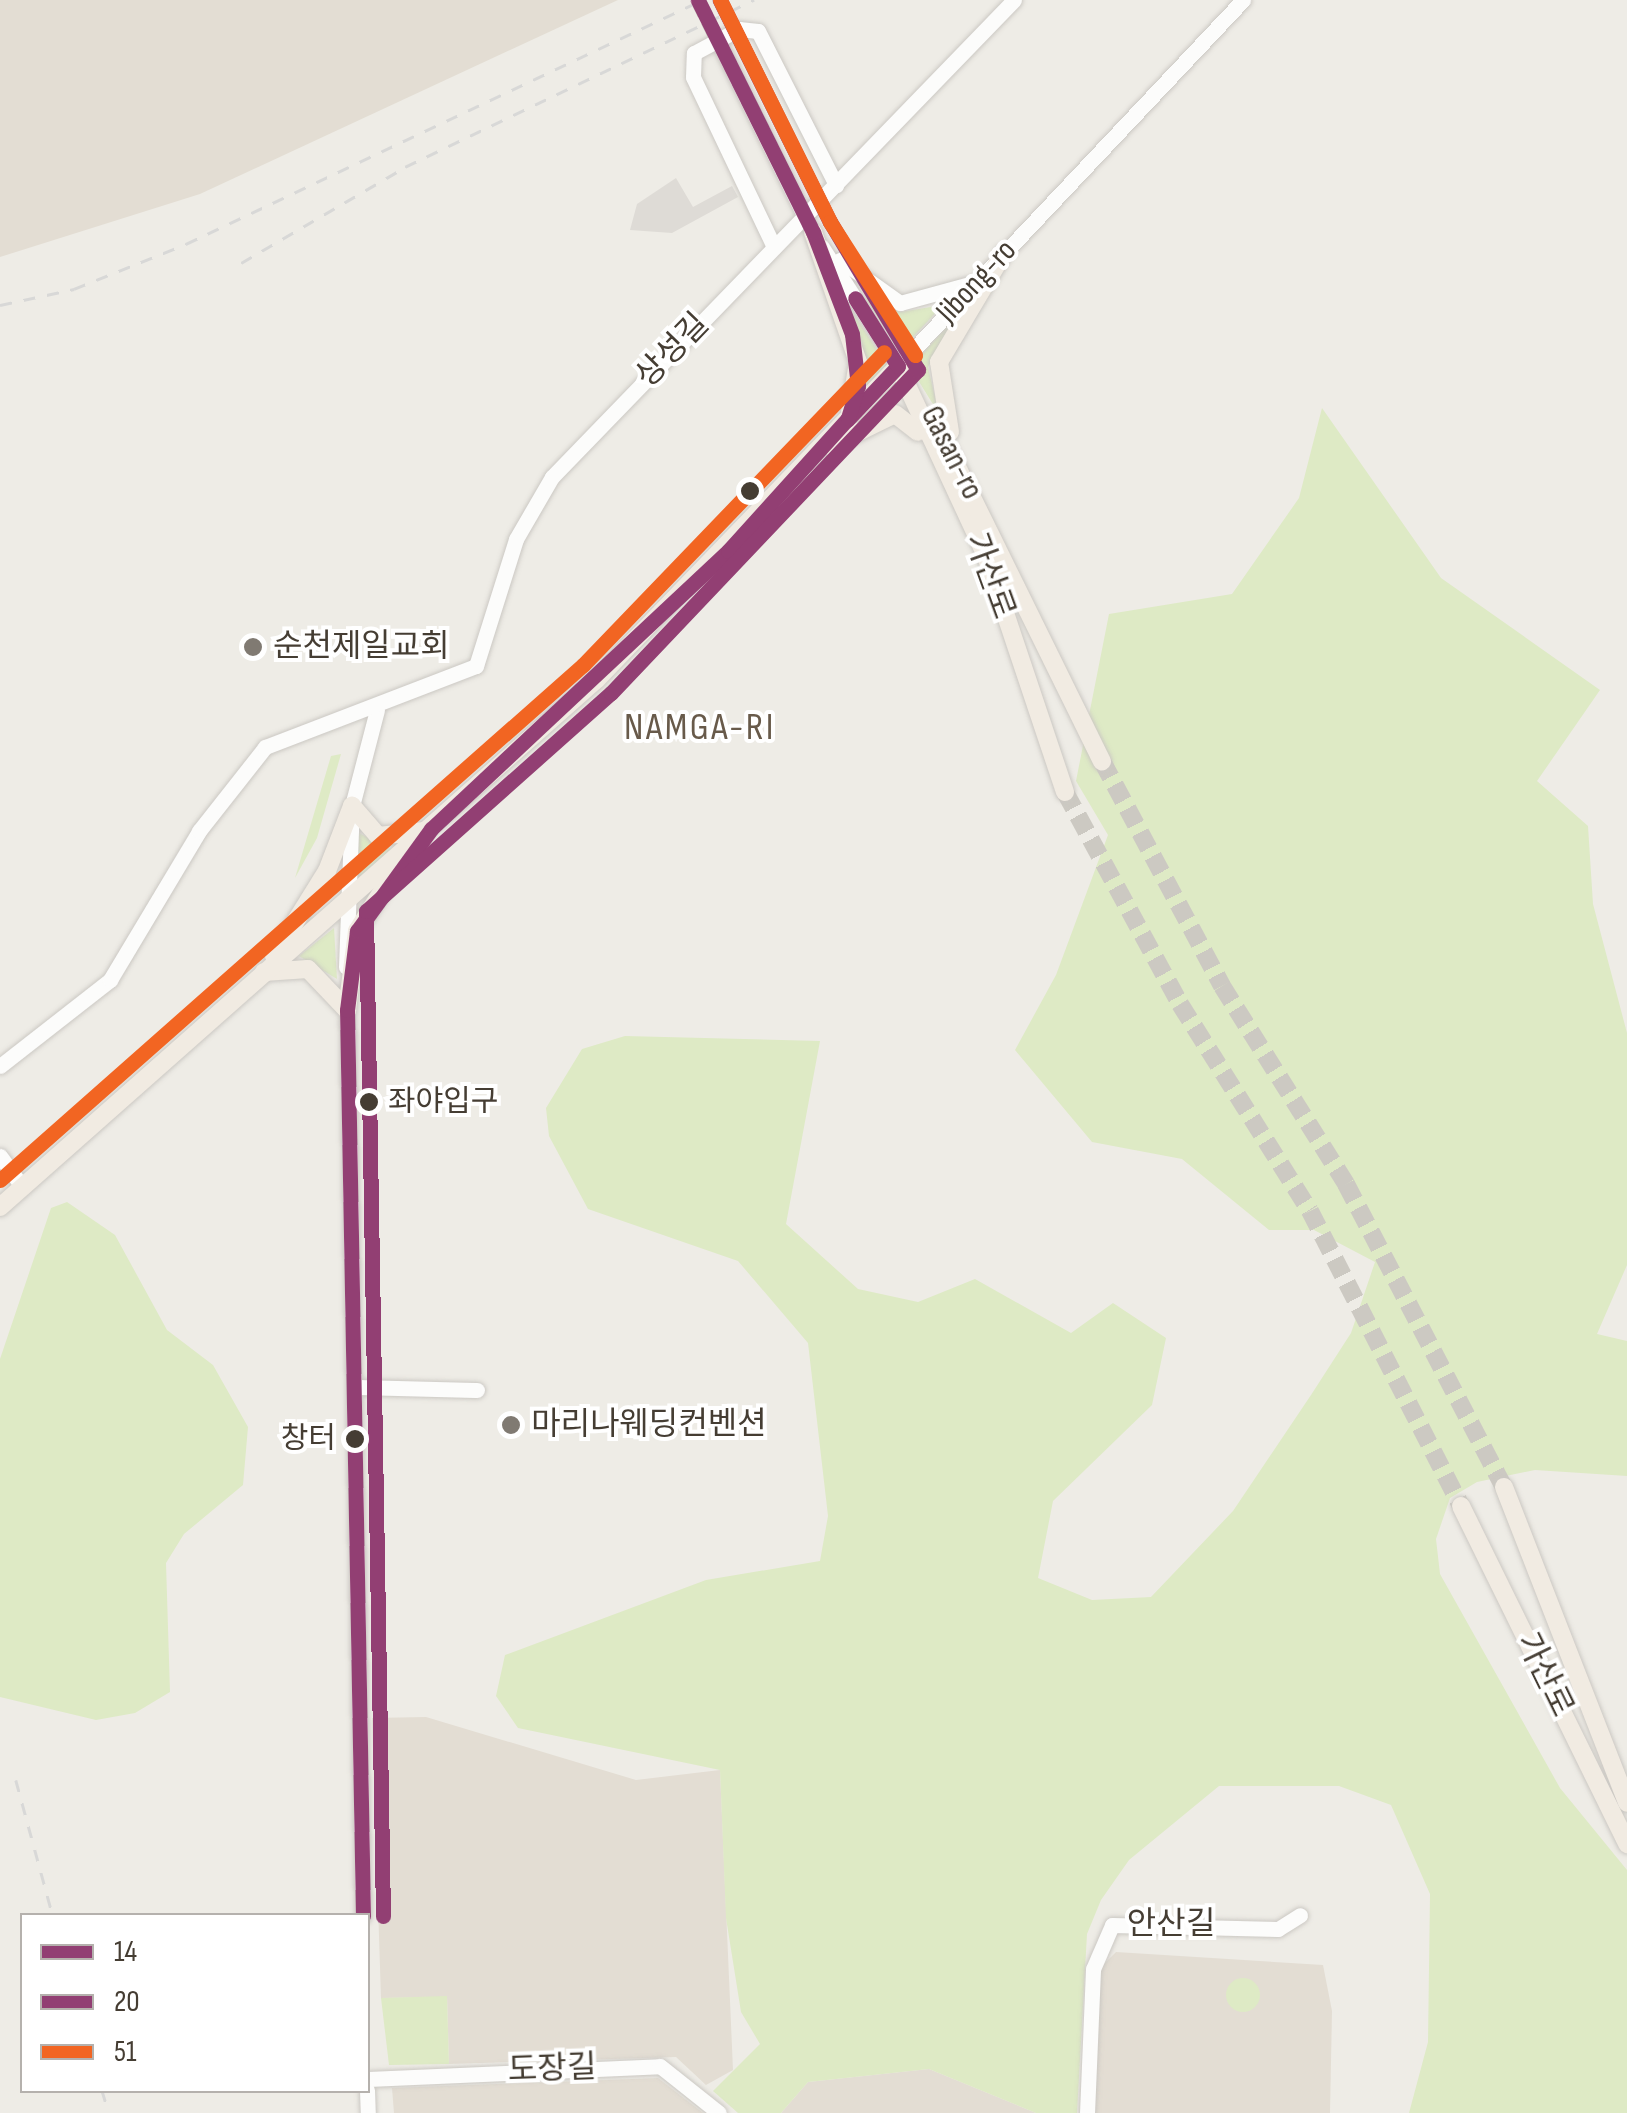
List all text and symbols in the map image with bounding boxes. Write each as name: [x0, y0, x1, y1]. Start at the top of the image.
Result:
street label: Jibong-ro: [929, 232, 1025, 332]
street label: 상성길: [629, 306, 717, 396]
street label: Gasan-ro: [911, 400, 991, 506]
unlabelled marker: [740, 481, 760, 501]
street label: 가산로: [956, 528, 1022, 624]
place label: 순천제일교회: [273, 628, 450, 666]
marker: 순천제일교회: [242, 636, 264, 658]
district label: NAMGA-RI: [624, 705, 776, 751]
place label: 좌야입구: [388, 1084, 498, 1120]
marker: 좌야입구: [359, 1092, 379, 1112]
place label: 마리나웨딩컨벤션: [531, 1406, 767, 1444]
marker: 마리나웨딩컨벤션: [500, 1414, 522, 1436]
place label: 창터: [281, 1421, 336, 1457]
marker: 창터: [345, 1429, 365, 1449]
street label: 가산로: [1507, 1627, 1581, 1723]
street label: 안산길: [1127, 1906, 1215, 1944]
legend: [20, 1913, 370, 2093]
text: 14: [114, 1934, 137, 1970]
text: 20: [114, 1984, 140, 2020]
text: 51: [114, 2034, 137, 2070]
street label: 도장길: [507, 2049, 597, 2091]

